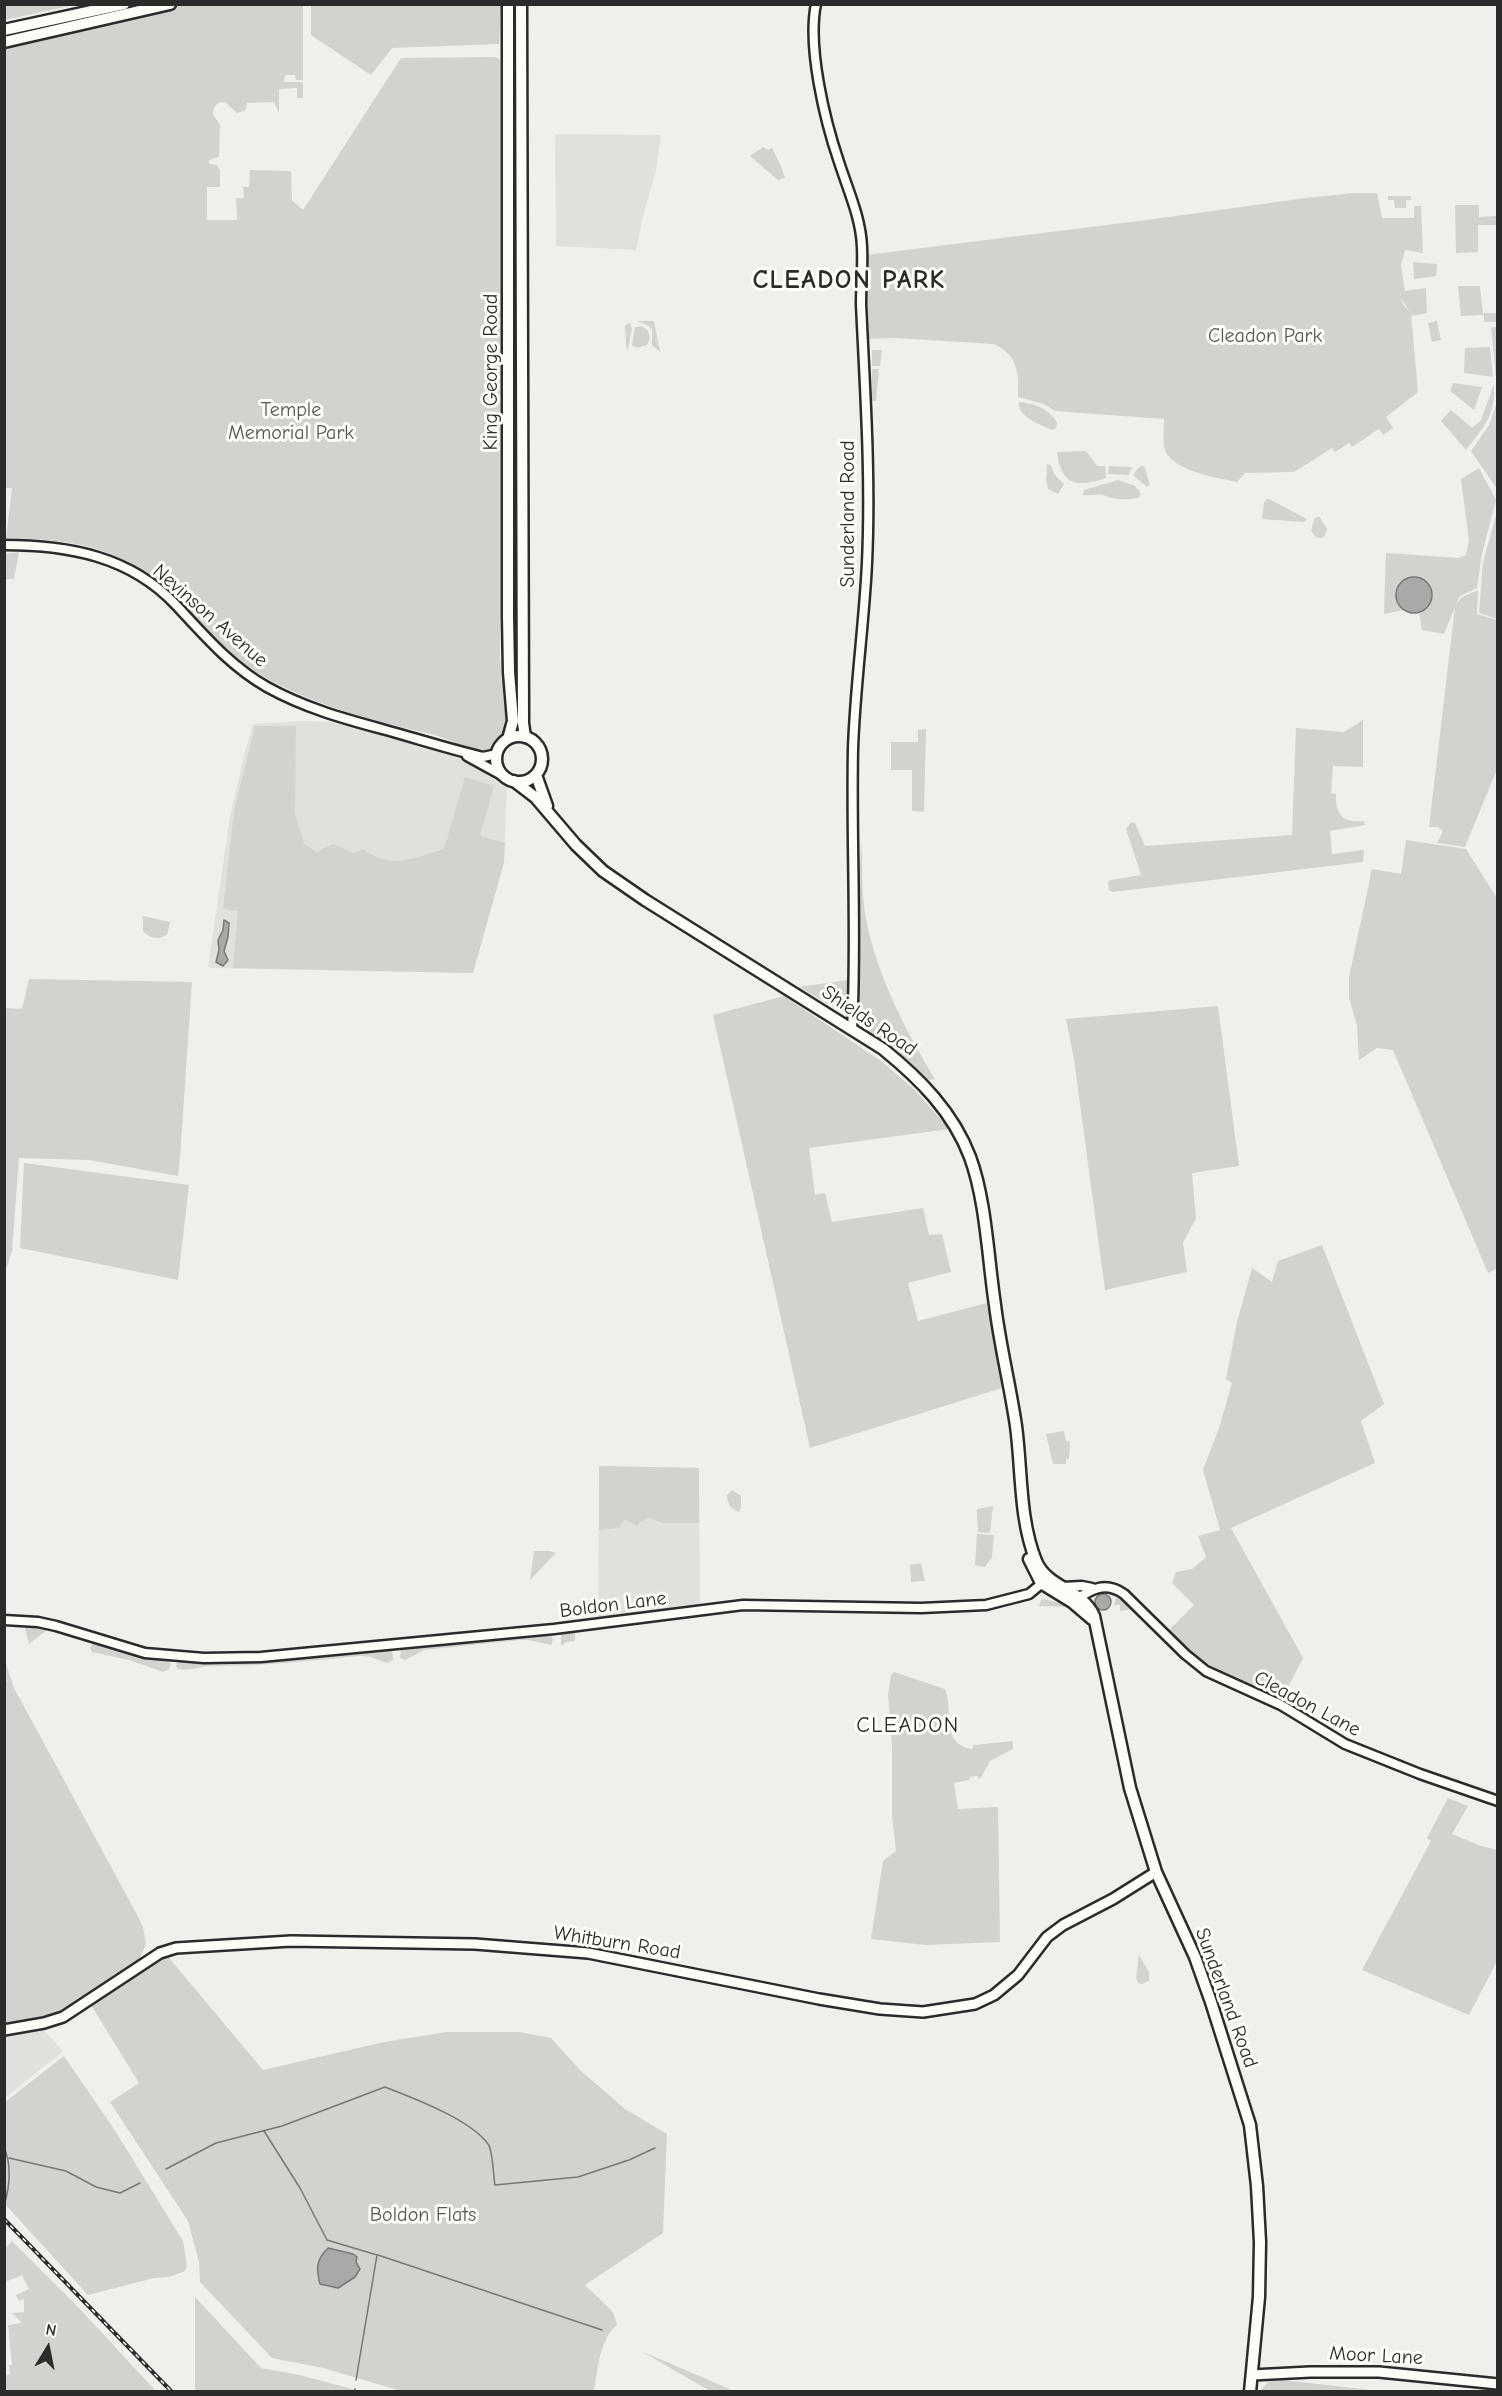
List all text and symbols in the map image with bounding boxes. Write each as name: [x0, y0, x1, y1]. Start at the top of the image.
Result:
district label: CLEADON PARK: [752, 265, 946, 297]
street label: King George Road: [479, 294, 503, 450]
park label: Cleadon Park: [1208, 324, 1322, 348]
park label: Temple Memorial Park: [228, 398, 354, 445]
street label: Sunderland Road: [836, 440, 860, 588]
street label: Nevinson Avenue: [148, 560, 272, 672]
street label: Shields Road: [817, 980, 921, 1062]
street label: Boldon Lane: [558, 1587, 668, 1623]
street label: Cleadon Lane: [1250, 1666, 1364, 1742]
district label: CLEADON: [856, 1713, 960, 1739]
street label: Whitburn Road: [552, 1921, 682, 1965]
street label: Sunderland Road: [1190, 1925, 1262, 2071]
park label: Boldon Flats: [370, 2203, 476, 2227]
north arrow: [18, 2318, 78, 2378]
text: N: [44, 2321, 58, 2340]
street label: Moor Lane: [1329, 2342, 1423, 2370]

